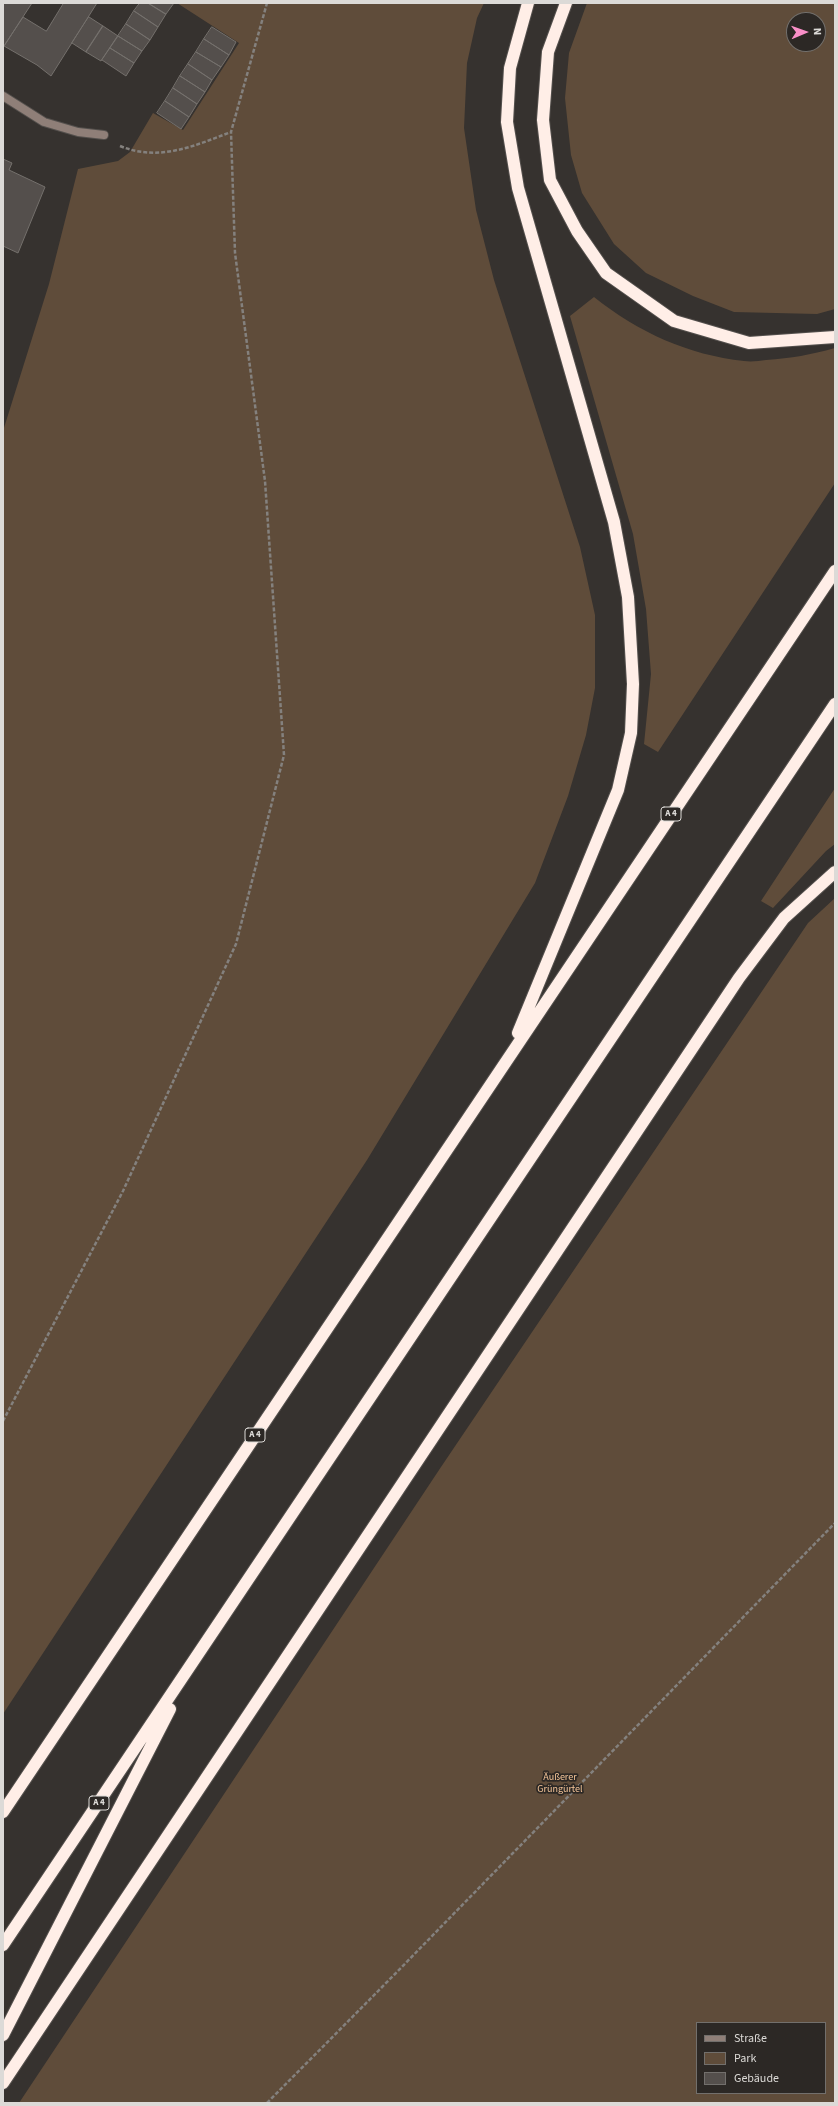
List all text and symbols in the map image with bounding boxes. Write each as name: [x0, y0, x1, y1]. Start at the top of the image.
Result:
north arrow: [786, 12, 826, 52]
text: N: [810, 28, 825, 36]
road number: A 4: [661, 807, 681, 821]
road number: A 4: [245, 1428, 265, 1442]
park label: Äußerer Grüngürtel: [537, 1772, 583, 1796]
road number: A 4: [89, 1796, 109, 1810]
legend: [696, 2022, 826, 2094]
text: Straße: [734, 2030, 767, 2047]
text: Park: [734, 2050, 756, 2067]
text: Gebäude: [734, 2070, 779, 2087]

